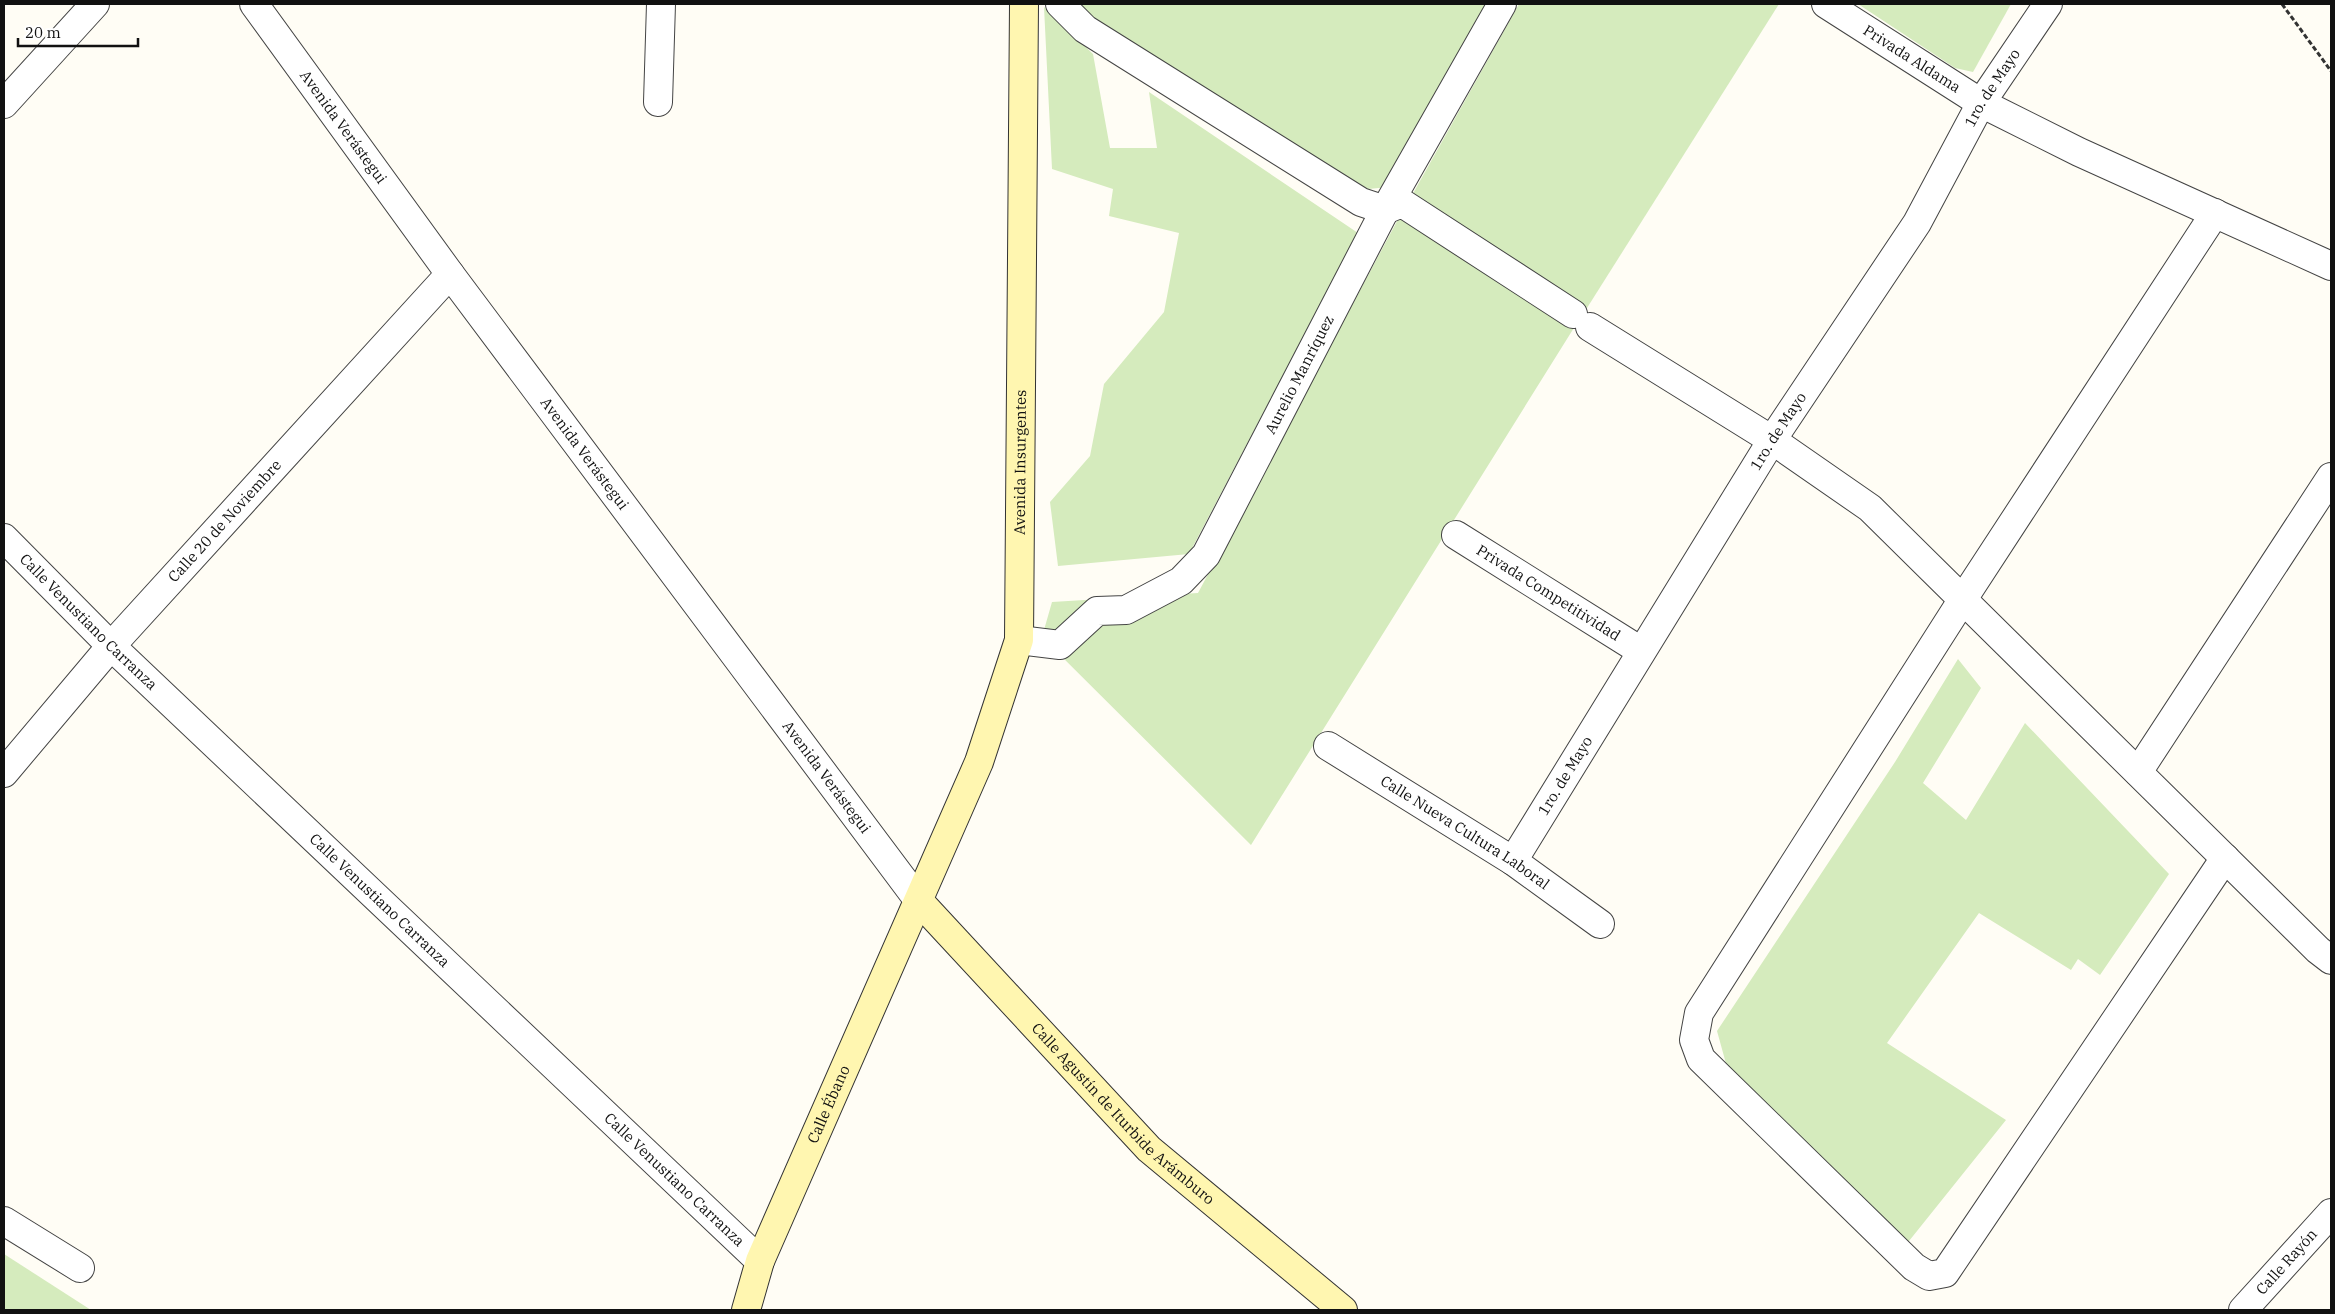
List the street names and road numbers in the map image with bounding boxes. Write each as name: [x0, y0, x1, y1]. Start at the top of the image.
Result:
street label: Privada Aldama: [1860, 20, 1965, 97]
street label: 1ro. de Mayo: [1960, 45, 2024, 130]
street label: Avenida Verástegui: [296, 66, 391, 187]
street label: Aurelio Manríquez: [1260, 312, 1338, 437]
street label: 1ro. de Mayo: [1746, 388, 1810, 474]
street label: Avenida Insurgentes: [1010, 389, 1030, 535]
street label: Avenida Verástegui: [537, 393, 633, 514]
street label: Calle 20 de Noviembre: [164, 456, 285, 586]
street label: Privada Competitividad: [1473, 540, 1624, 645]
street label: Calle Venustiano Carranza: [16, 549, 161, 694]
street label: Avenida Verástegui: [778, 717, 875, 837]
street label: 1ro. de Mayo: [1533, 733, 1596, 819]
street label: Calle Nueva Cultura Laboral: [1377, 771, 1554, 893]
street label: Calle Venustiano Carranza: [306, 829, 454, 971]
street label: Calle Agustín de Iturbide Arámburo: [1028, 1019, 1219, 1208]
street label: Calle Ébano: [803, 1062, 854, 1146]
street label: Calle Venustiano Carranza: [600, 1108, 749, 1250]
street label: Calle Rayón: [2252, 1224, 2321, 1298]

